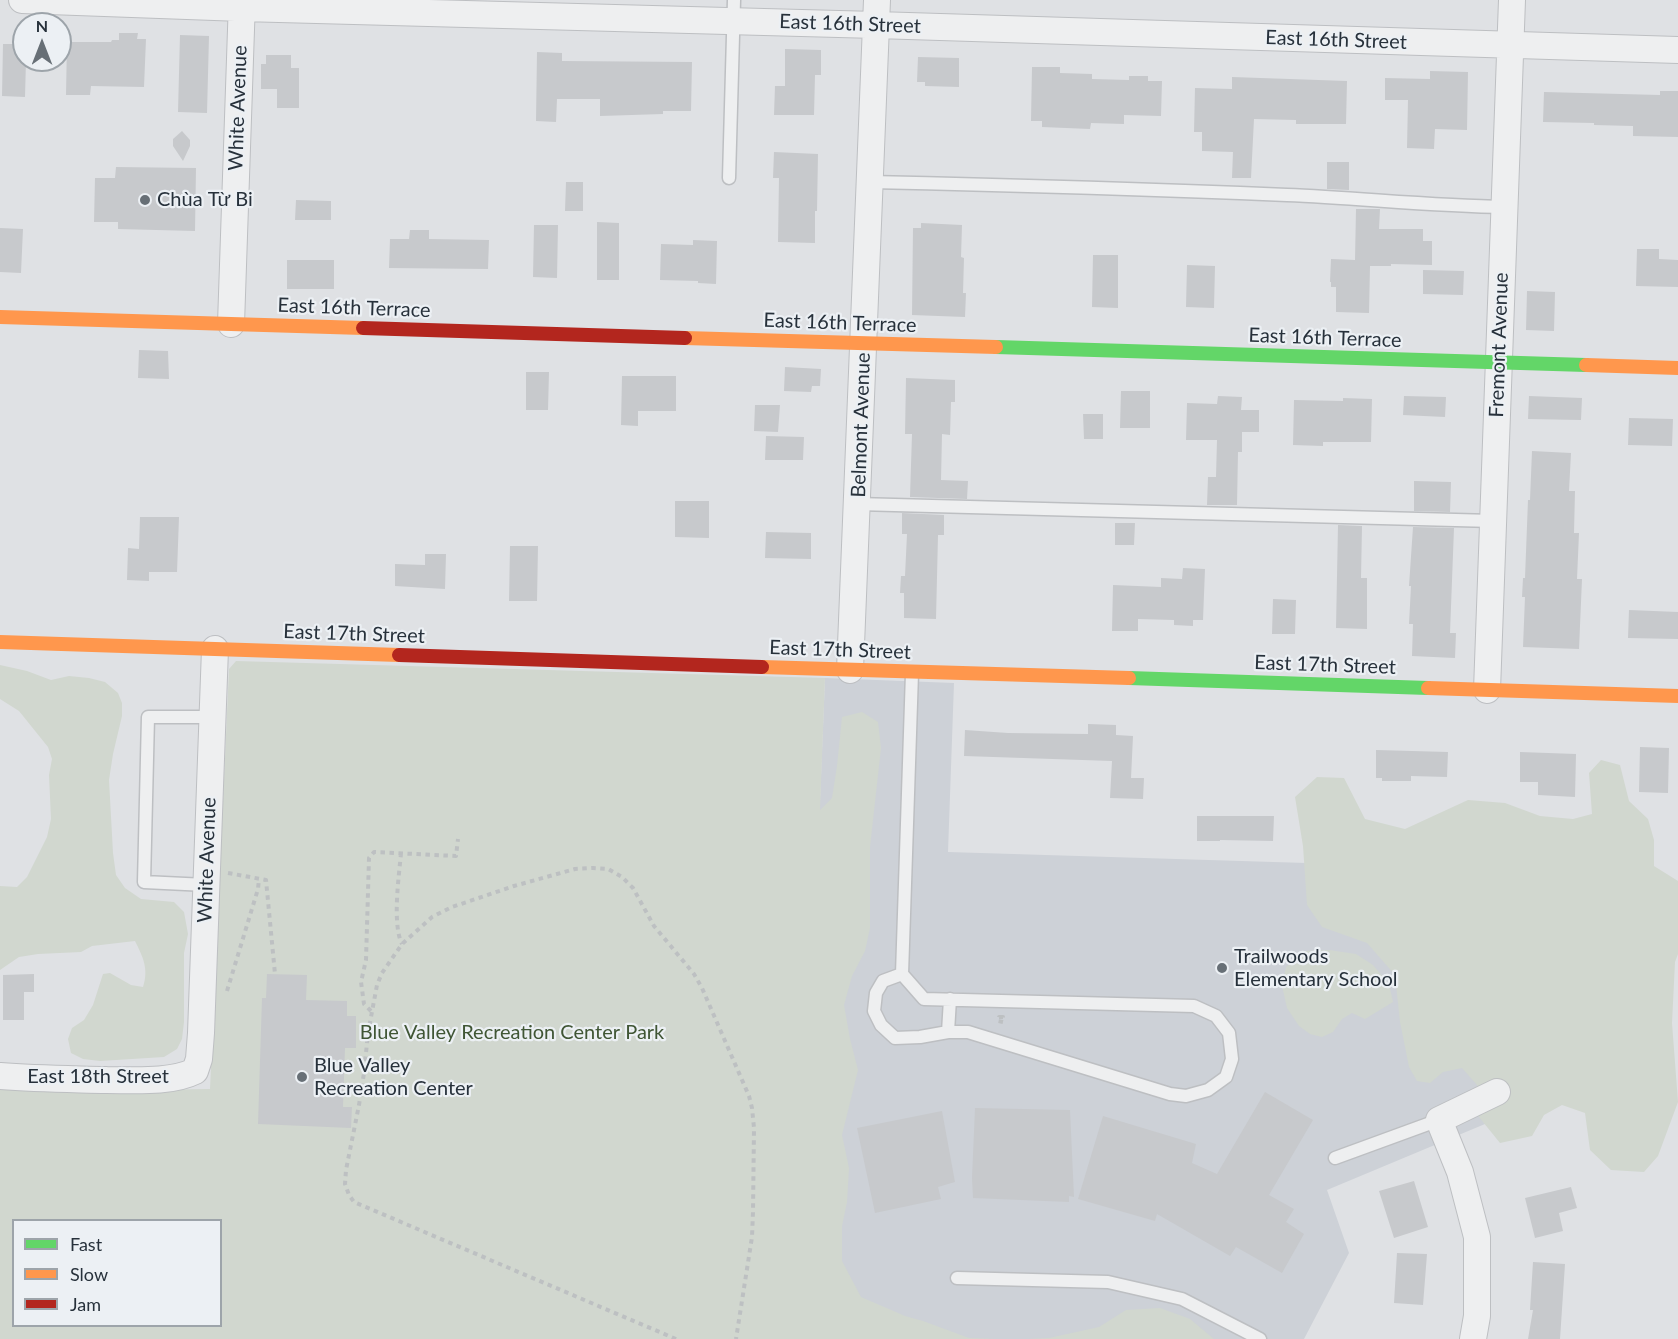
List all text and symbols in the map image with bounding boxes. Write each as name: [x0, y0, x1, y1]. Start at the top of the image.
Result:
street label: East 16th Street: [779, 10, 921, 38]
north arrow: [12, 12, 72, 72]
text: N: [36, 16, 48, 35]
street label: East 16th Street: [1265, 26, 1407, 54]
street label: White Avenue: [224, 45, 252, 171]
place label: Chùa Từ Bi: [157, 188, 253, 212]
marker: Chùa Từ Bi: [138, 193, 152, 207]
street label: Fremont Avenue: [1484, 272, 1514, 418]
street label: East 16th Terrace: [277, 293, 431, 323]
street label: East 16th Terrace: [763, 308, 917, 338]
street label: East 16th Terrace: [1248, 323, 1402, 353]
street label: Belmont Avenue: [846, 352, 876, 498]
street label: East 17th Street: [283, 620, 425, 648]
street label: East 17th Street: [769, 636, 911, 664]
street label: East 17th Street: [1254, 651, 1396, 679]
street label: White Avenue: [193, 797, 221, 923]
place label: Trailwoods Elementary School: [1234, 945, 1397, 992]
marker: Trailwoods Elementary School: [1215, 961, 1229, 975]
park label: Blue Valley Recreation Center Park: [360, 1021, 664, 1045]
place label: Blue Valley Recreation Center: [314, 1054, 473, 1101]
street label: East 18th Street: [27, 1065, 169, 1089]
marker: Blue Valley Recreation Center: [295, 1070, 309, 1084]
legend: [12, 1219, 222, 1327]
text: Fast: [70, 1233, 102, 1255]
text: Slow: [70, 1263, 108, 1285]
text: Jam: [70, 1293, 101, 1315]

